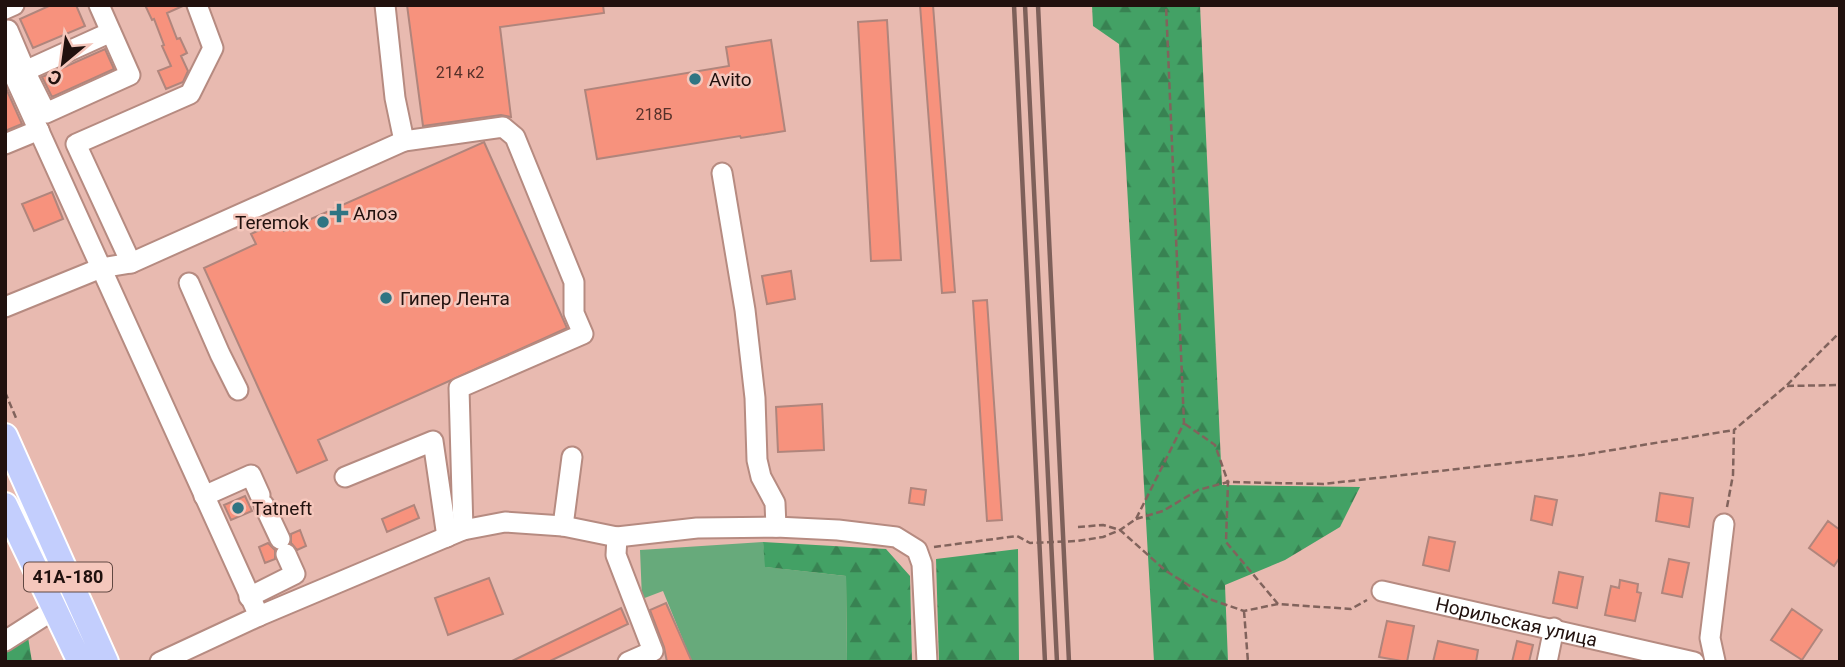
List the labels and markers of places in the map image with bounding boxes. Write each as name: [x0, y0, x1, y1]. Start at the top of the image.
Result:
place label: Avito: [709, 68, 752, 91]
marker: Avito: [687, 71, 703, 87]
place label: Алоэ: [353, 202, 398, 225]
marker: Алоэ: [331, 205, 347, 221]
place label: Teremok: [235, 211, 309, 234]
marker: Teremok: [315, 214, 331, 230]
place label: Гипер Лента: [400, 287, 510, 310]
marker: Гипер Лента: [378, 290, 394, 306]
place label: Tatneft: [252, 497, 312, 520]
marker: Tatneft: [230, 500, 246, 516]

